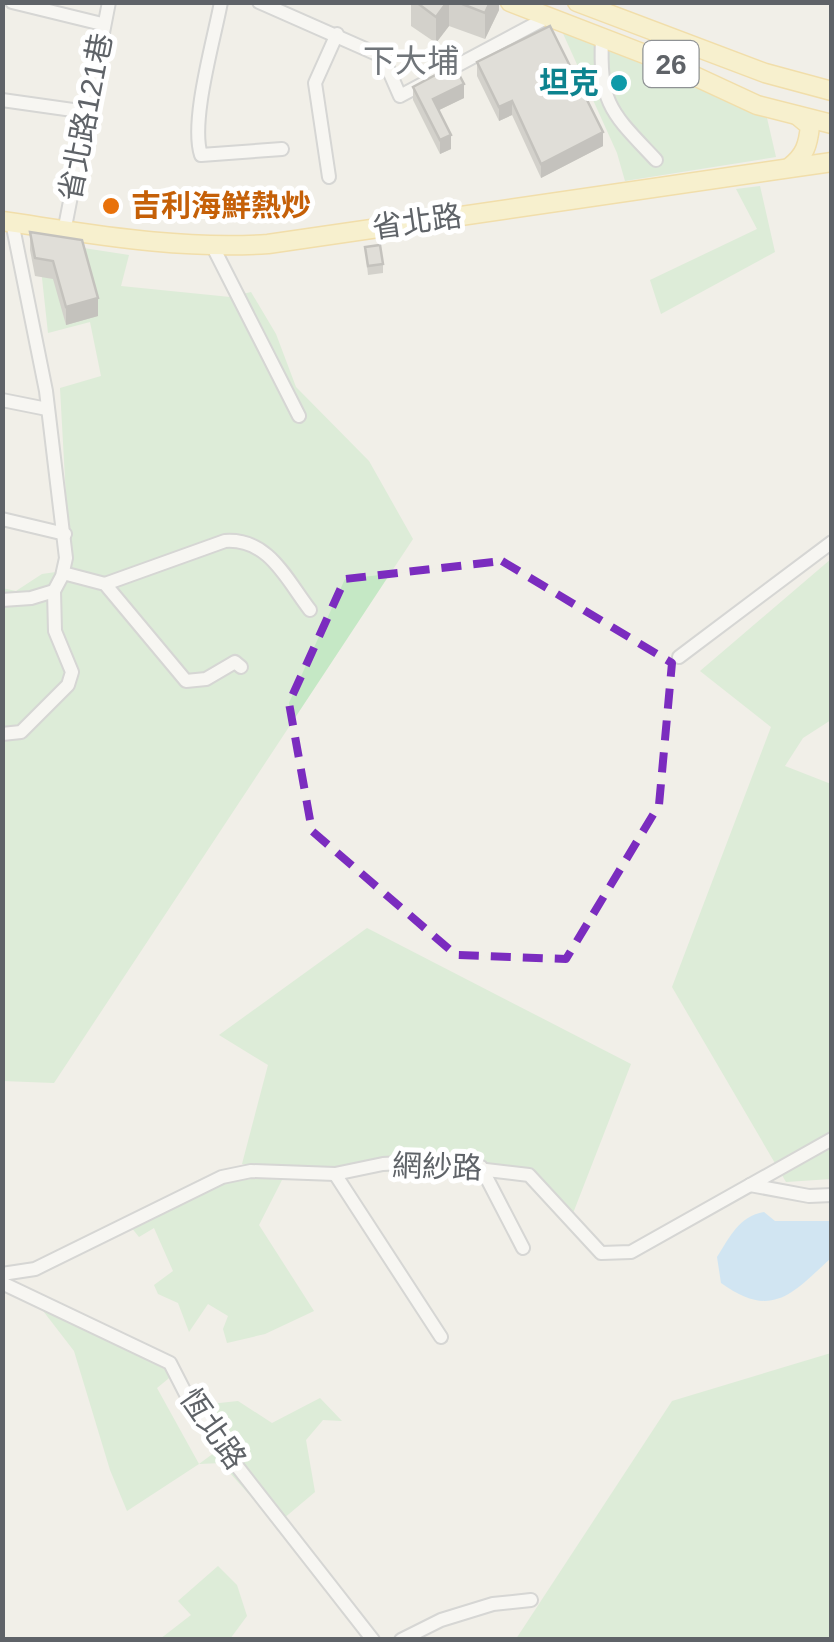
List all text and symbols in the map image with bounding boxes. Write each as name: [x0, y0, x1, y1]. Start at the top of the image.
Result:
street label: 省北路121巷: [53, 30, 118, 204]
road number: 26: [644, 41, 698, 87]
district label: 下大埔: [363, 43, 459, 79]
place label: 坦克: [539, 66, 599, 99]
marker: 坦克: [608, 72, 630, 94]
place label: 吉利海鮮熱炒: [131, 189, 311, 222]
marker: 吉利海鮮熱炒: [100, 195, 122, 217]
street label: 省北路: [370, 199, 464, 244]
street label: 網紗路: [391, 1148, 483, 1185]
street label: 恆北路: [174, 1382, 253, 1475]

